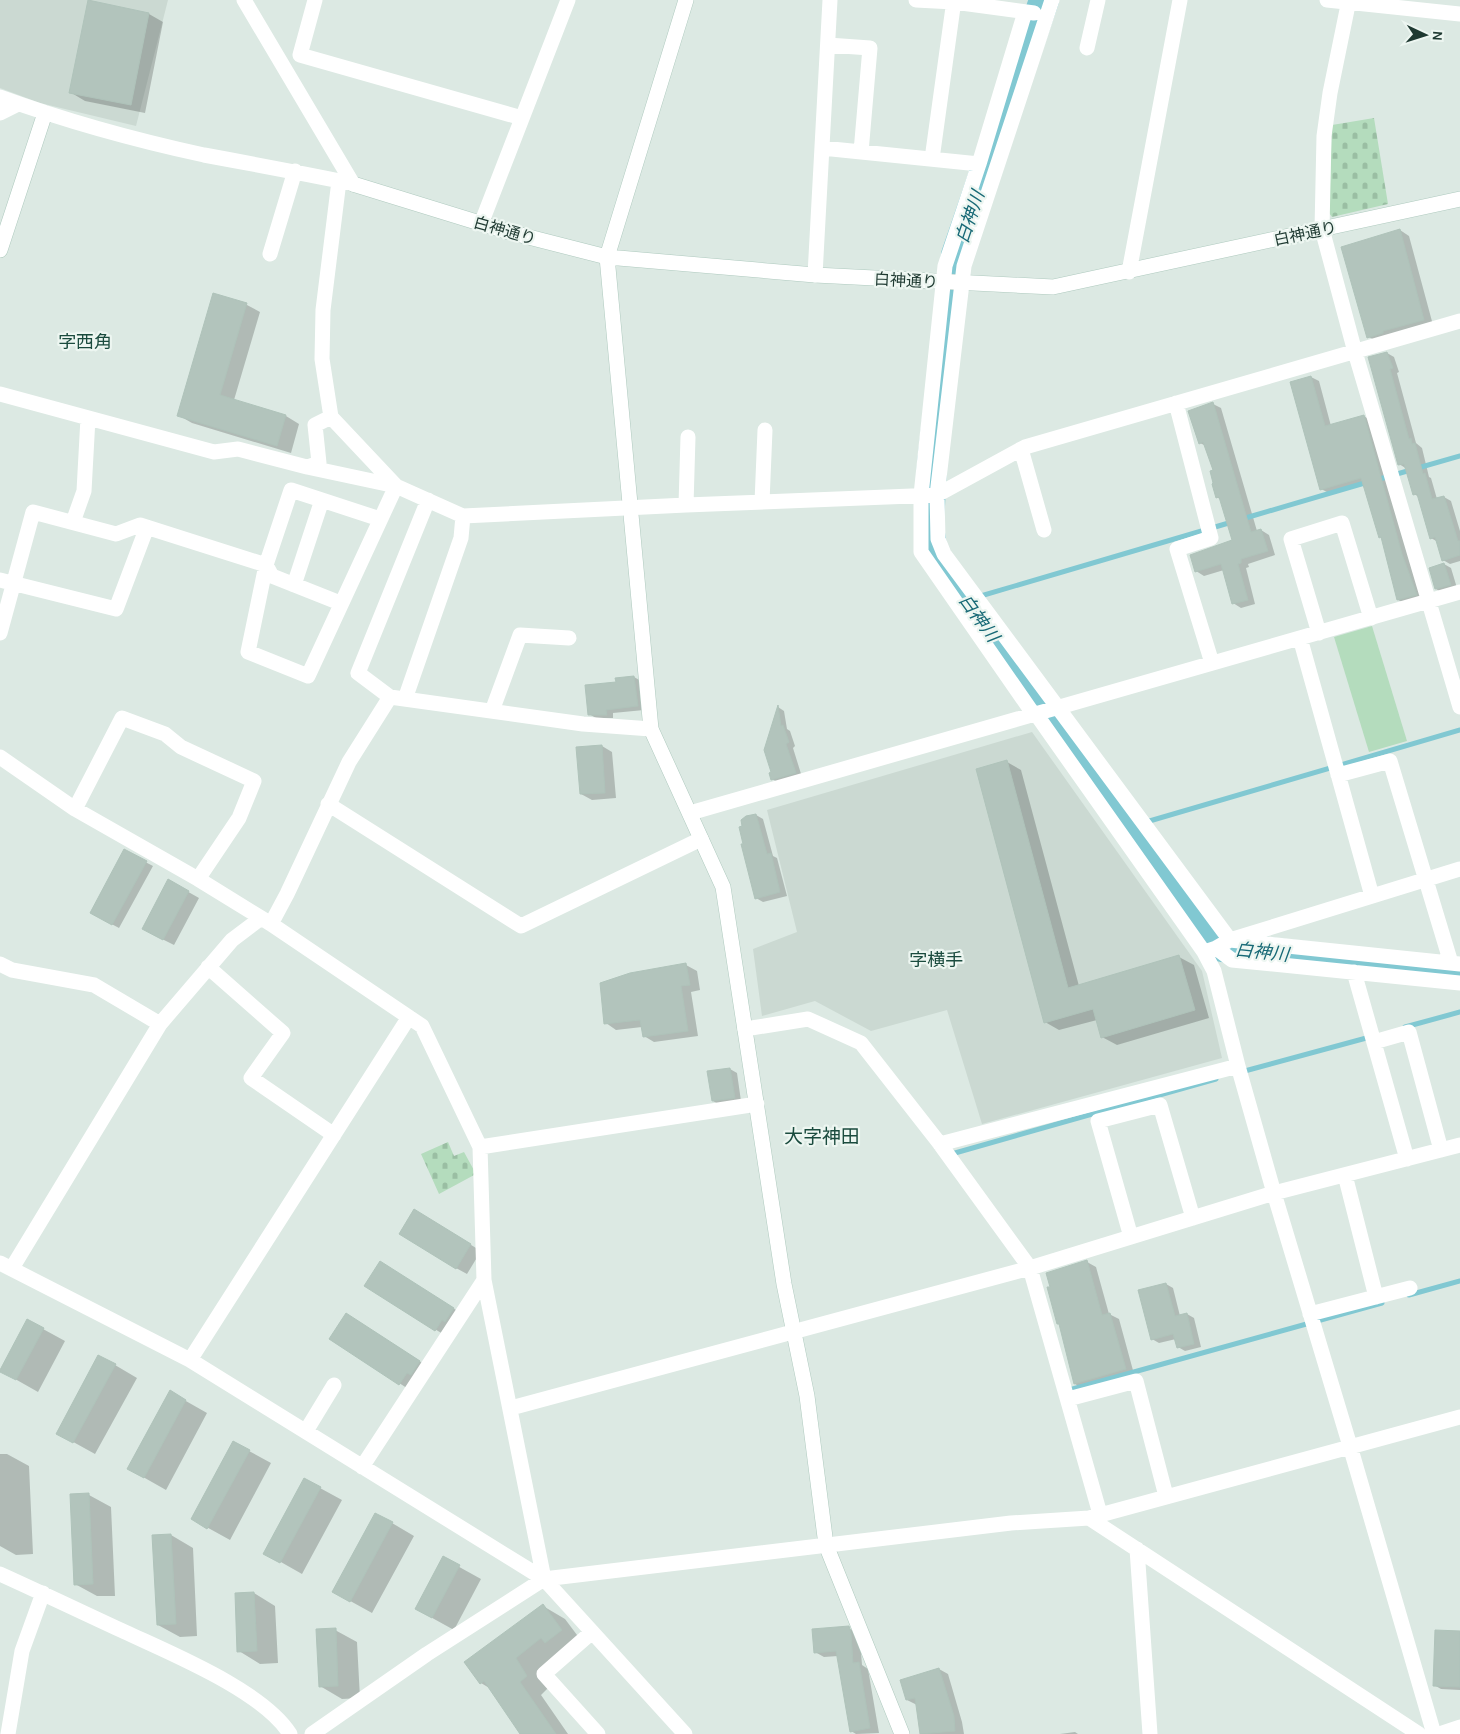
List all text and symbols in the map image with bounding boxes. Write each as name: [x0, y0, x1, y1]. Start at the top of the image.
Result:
north arrow: [1400, 10, 1450, 60]
text: N: [1429, 30, 1446, 41]
water label: 白神川: [951, 186, 990, 246]
street label: 白神通り: [471, 213, 538, 248]
street label: 白神通り: [1272, 218, 1338, 249]
street label: 白神通り: [874, 269, 938, 292]
district label: 字西角: [58, 331, 112, 353]
water label: 白神川: [954, 590, 1005, 648]
water label: 白神川: [1234, 938, 1292, 966]
district label: 字横手: [909, 949, 963, 971]
district label: 大字神田: [784, 1126, 860, 1148]

